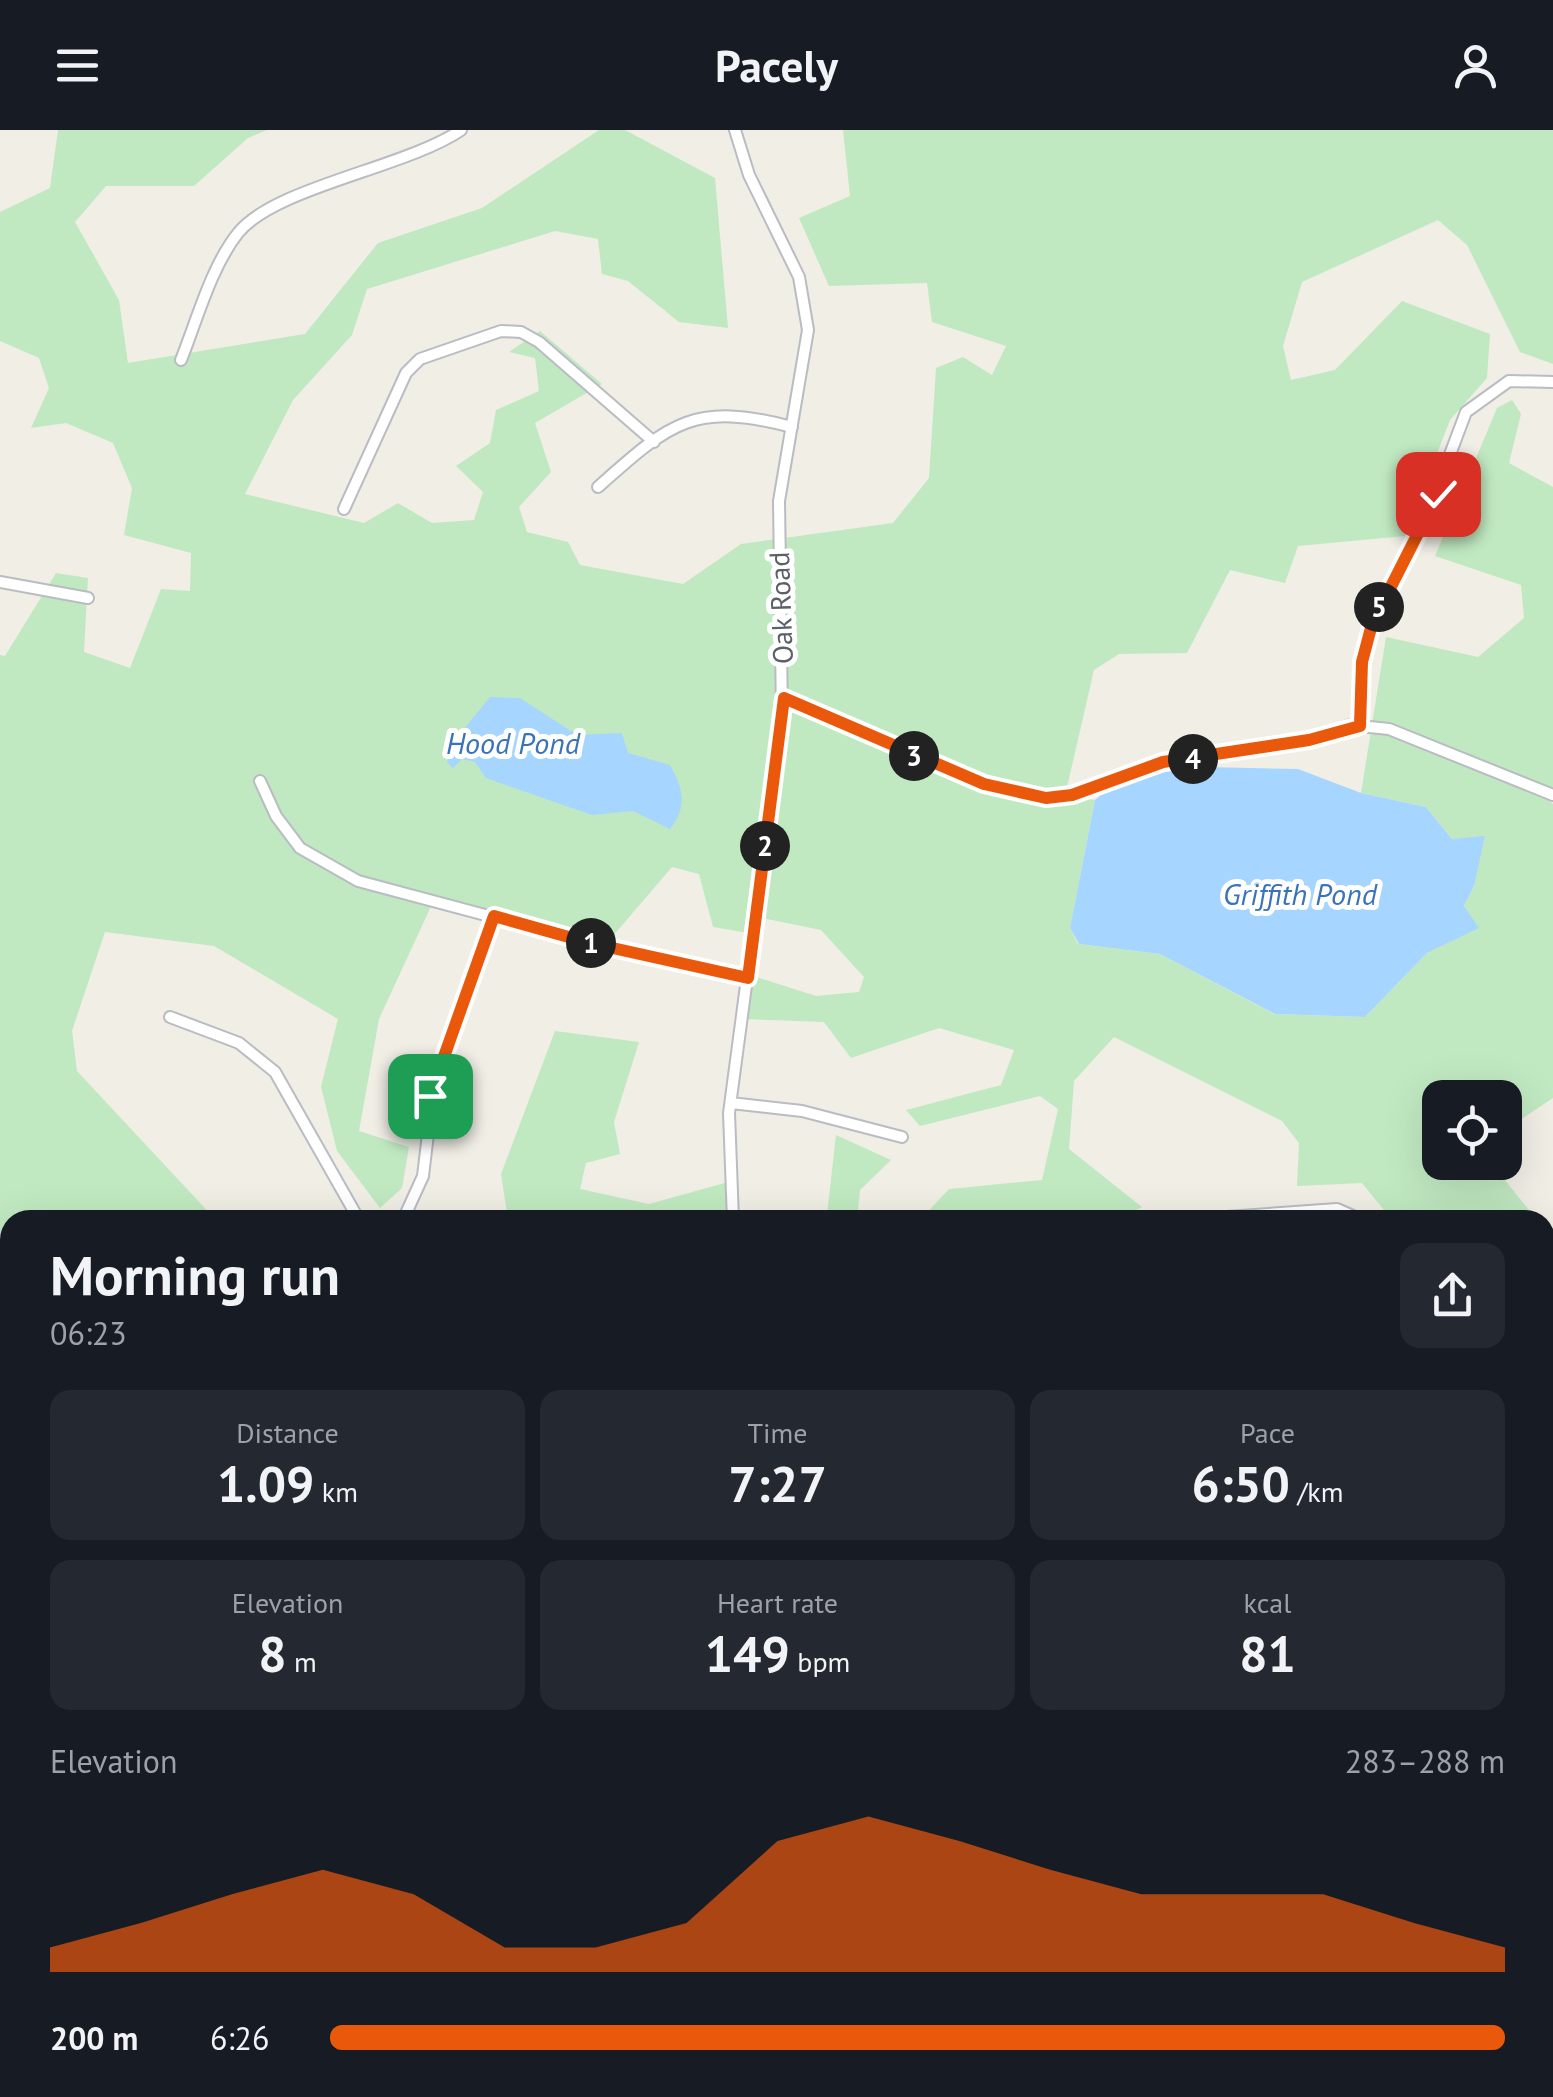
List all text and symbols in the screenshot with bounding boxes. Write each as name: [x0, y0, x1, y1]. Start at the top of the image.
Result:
text: Pacely: [715, 36, 838, 94]
icon: menu: [50, 38, 105, 93]
icon: person: [1448, 38, 1503, 93]
pin: [1396, 452, 1481, 537]
icon: check: [1411, 467, 1466, 522]
street label: Oak Road: [760, 551, 801, 665]
pin: 5: [1354, 582, 1404, 632]
text: 5: [1371, 588, 1387, 625]
water label: Hood Pond: [446, 723, 581, 762]
pin: 3: [889, 731, 939, 781]
pin: 4: [1168, 734, 1218, 784]
text: 3: [906, 737, 922, 774]
text: 4: [1185, 740, 1201, 777]
pin: 2: [740, 821, 790, 871]
text: 2: [757, 827, 773, 864]
water label: Griffith Pond: [1223, 874, 1378, 913]
pin: 1: [566, 918, 616, 968]
text: 1: [583, 924, 599, 961]
pin: [388, 1054, 473, 1139]
icon: arrive: [403, 1069, 458, 1124]
map controls: [1422, 1080, 1522, 1180]
button: locate: [1422, 1080, 1522, 1180]
text: Morning run: [50, 1239, 340, 1310]
button: share: [1400, 1243, 1505, 1348]
text: 06:23: [50, 1312, 127, 1354]
text: Distance: [236, 1414, 339, 1451]
text: Time: [747, 1414, 808, 1451]
text: Pace: [1240, 1414, 1295, 1451]
text: 1.09: [217, 1451, 314, 1516]
text: 7:27: [728, 1451, 827, 1516]
text: 6:50: [1191, 1451, 1290, 1516]
text: km: [314, 1473, 358, 1510]
text: /km: [1290, 1473, 1344, 1510]
text: Elevation: [232, 1584, 343, 1621]
text: Heart rate: [717, 1584, 838, 1621]
text: kcal: [1244, 1584, 1291, 1621]
text: 8: [258, 1621, 287, 1686]
text: 149: [705, 1621, 790, 1686]
text: 81: [1239, 1621, 1296, 1686]
text: m: [287, 1643, 317, 1680]
text: bpm: [790, 1643, 850, 1680]
text: Elevation: [50, 1740, 177, 1782]
text: 283–288 m: [1345, 1740, 1505, 1782]
text: 200 m: [50, 2017, 138, 2059]
text: 6:26: [210, 2017, 269, 2059]

